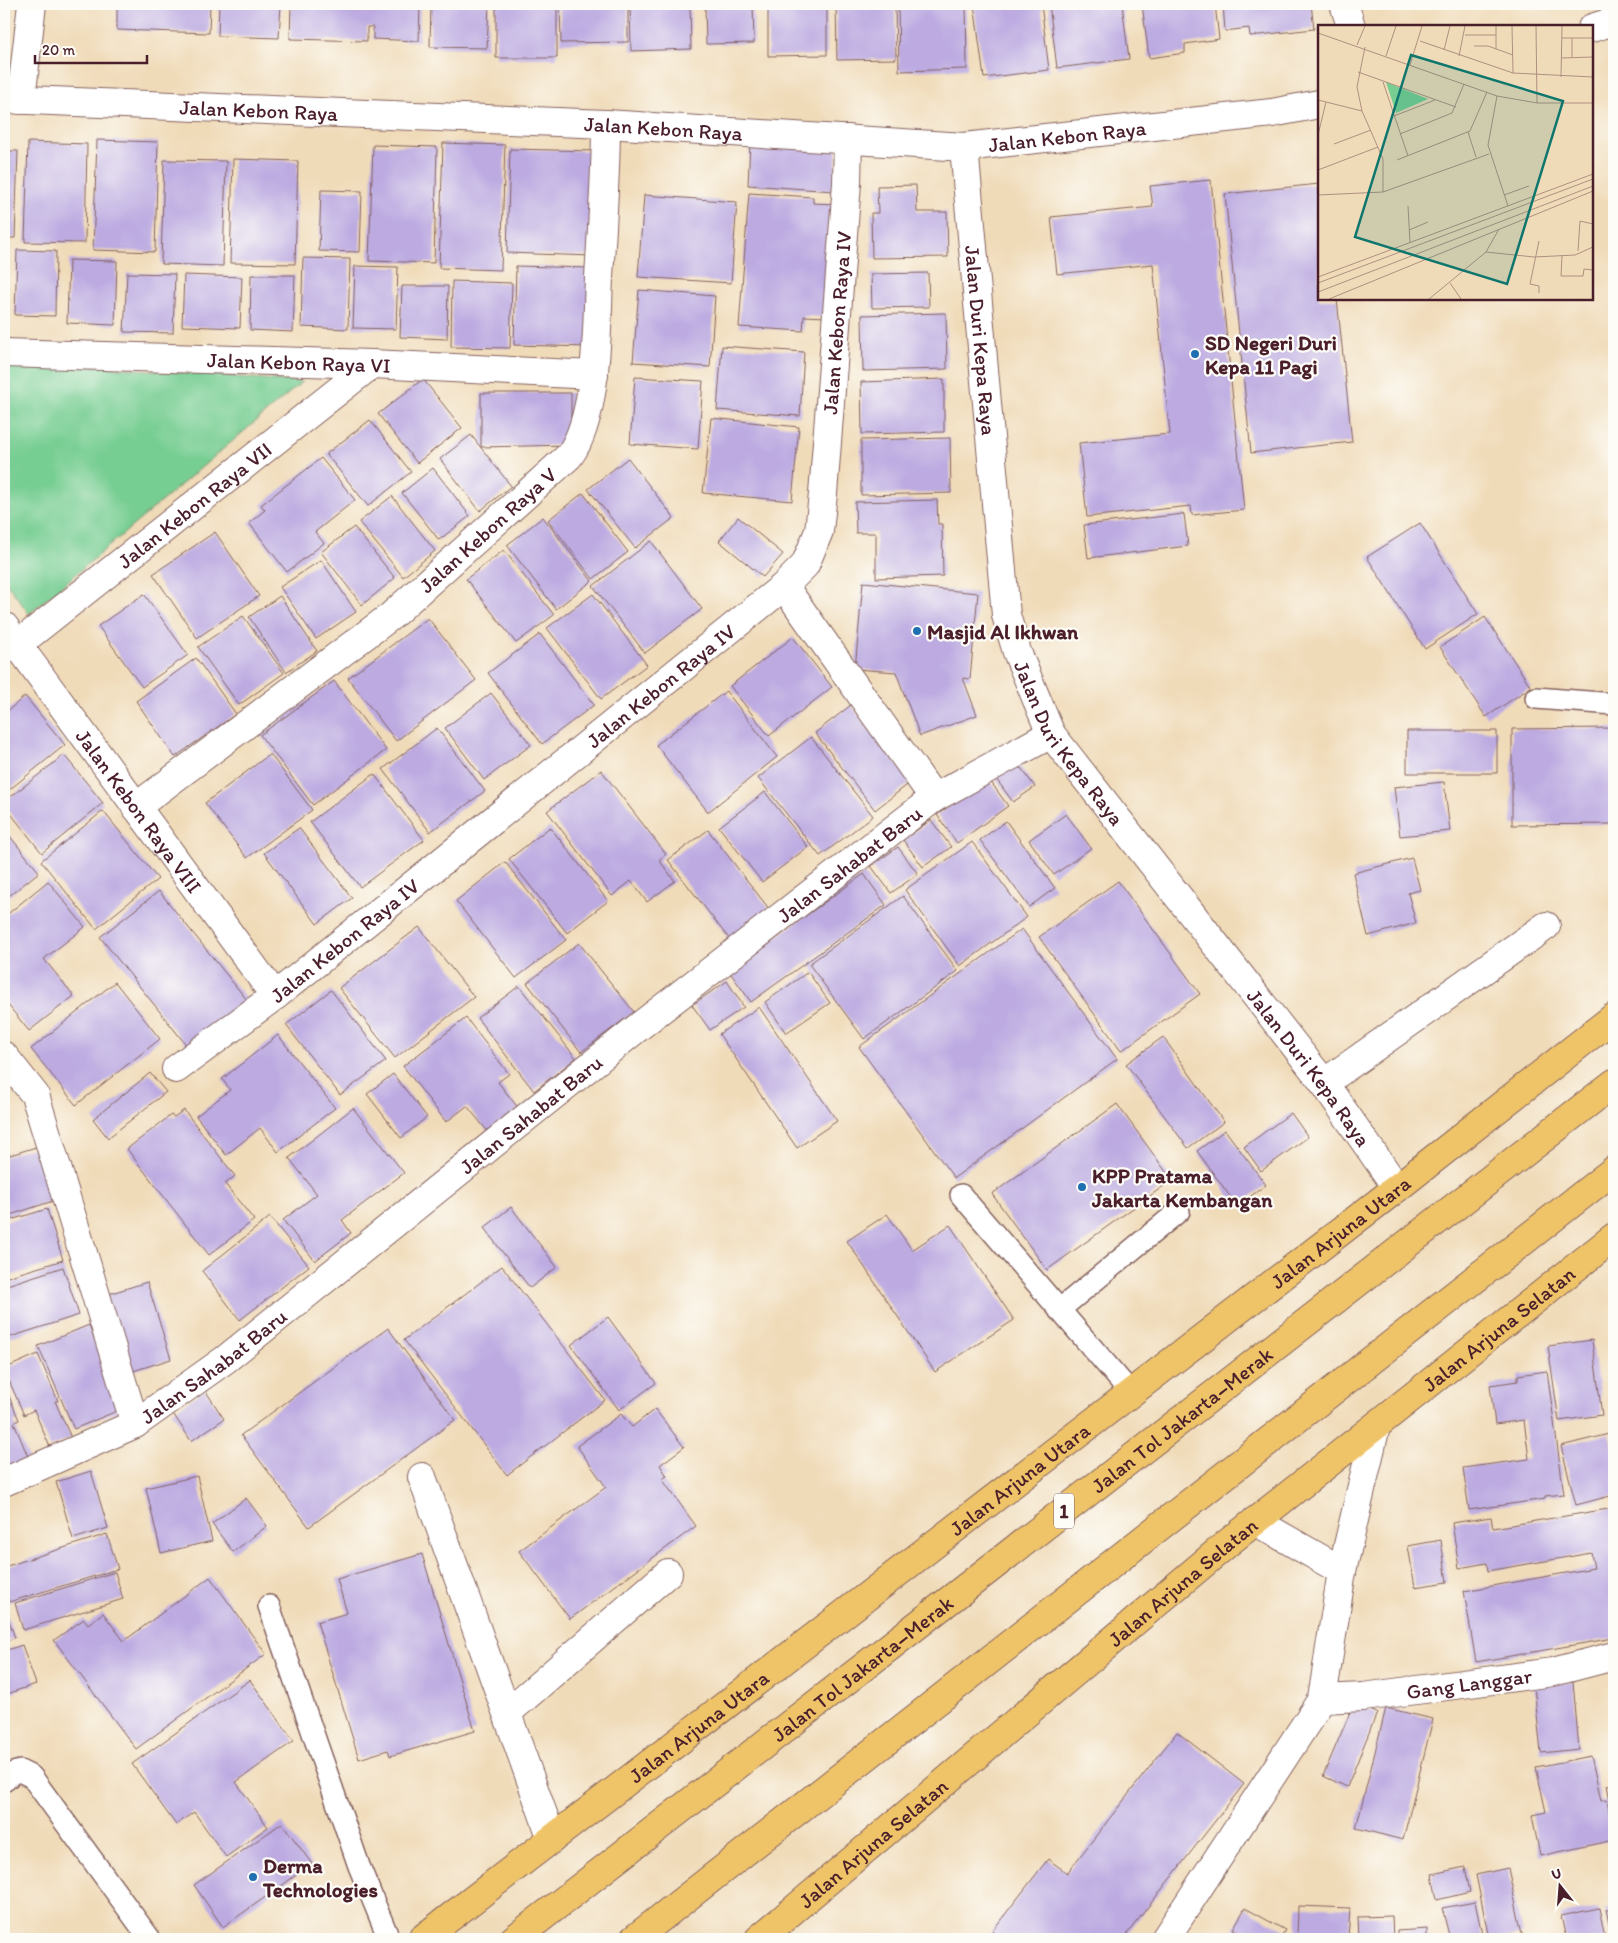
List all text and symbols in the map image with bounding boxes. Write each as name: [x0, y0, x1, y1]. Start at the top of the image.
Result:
inset map: [1318, 25, 1593, 300]
scale bar: [35, 32, 148, 64]
text: 20 m: [42, 41, 76, 59]
street label: Jalan Kebon Raya: [179, 94, 339, 125]
street label: Jalan Kebon Raya: [584, 111, 743, 145]
street label: Jalan Kebon Raya: [987, 114, 1147, 157]
street label: Jalan Kebon Raya IV: [817, 230, 856, 415]
street label: Jalan Duri Kepa Raya: [960, 244, 1002, 436]
place label: SD Negeri Duri Kepa 11 Pagi: [1205, 330, 1337, 380]
street label: Jalan Kebon Raya VI: [207, 347, 391, 377]
marker: SD Negeri Duri Kepa 11 Pagi: [1189, 348, 1201, 360]
street label: Jalan Kebon Raya VII: [112, 436, 276, 573]
street label: Jalan Kebon Raya V: [414, 461, 561, 598]
street label: Jalan Kebon Raya IV: [581, 618, 740, 753]
place label: Masjid Al Ikhwan: [927, 619, 1079, 645]
marker: Masjid Al Ikhwan: [911, 625, 923, 637]
street label: Jalan Duri Kepa Raya: [1009, 657, 1130, 830]
street label: Jalan Kebon Raya VIII: [71, 724, 208, 898]
street label: Jalan Sahabat Baru: [772, 800, 927, 928]
street label: Jalan Kebon Raya IV: [265, 872, 424, 1008]
street label: Jalan Duri Kepa Raya: [1242, 983, 1376, 1151]
street label: Jalan Sahabat Baru: [454, 1049, 607, 1179]
place label: KPP Pratama Jakarta Kembangan: [1091, 1163, 1273, 1213]
street label: Jalan Arjuna Utara: [1265, 1170, 1415, 1294]
marker: KPP Pratama Jakarta Kembangan: [1076, 1181, 1088, 1193]
street label: Jalan Arjuna Selatan: [1417, 1261, 1580, 1396]
street label: Jalan Sahabat Baru: [136, 1303, 292, 1429]
street label: Jalan Tol Jakarta–Merak: [1086, 1341, 1278, 1498]
street label: Jalan Arjuna Utara: [944, 1417, 1094, 1541]
road number: 1: [1054, 1494, 1074, 1528]
street label: Jalan Arjuna Selatan: [1103, 1512, 1262, 1651]
street label: Jalan Tol Jakarta–Merak: [766, 1590, 958, 1747]
street label: Gang Langgar: [1405, 1662, 1534, 1704]
street label: Jalan Arjuna Utara: [624, 1664, 774, 1788]
street label: Jalan Arjuna Selatan: [793, 1773, 952, 1913]
place label: Derma Technologies: [262, 1853, 378, 1903]
north arrow: [1536, 1860, 1586, 1910]
text: U: [1549, 1865, 1563, 1884]
marker: Derma Technologies: [247, 1871, 259, 1883]

